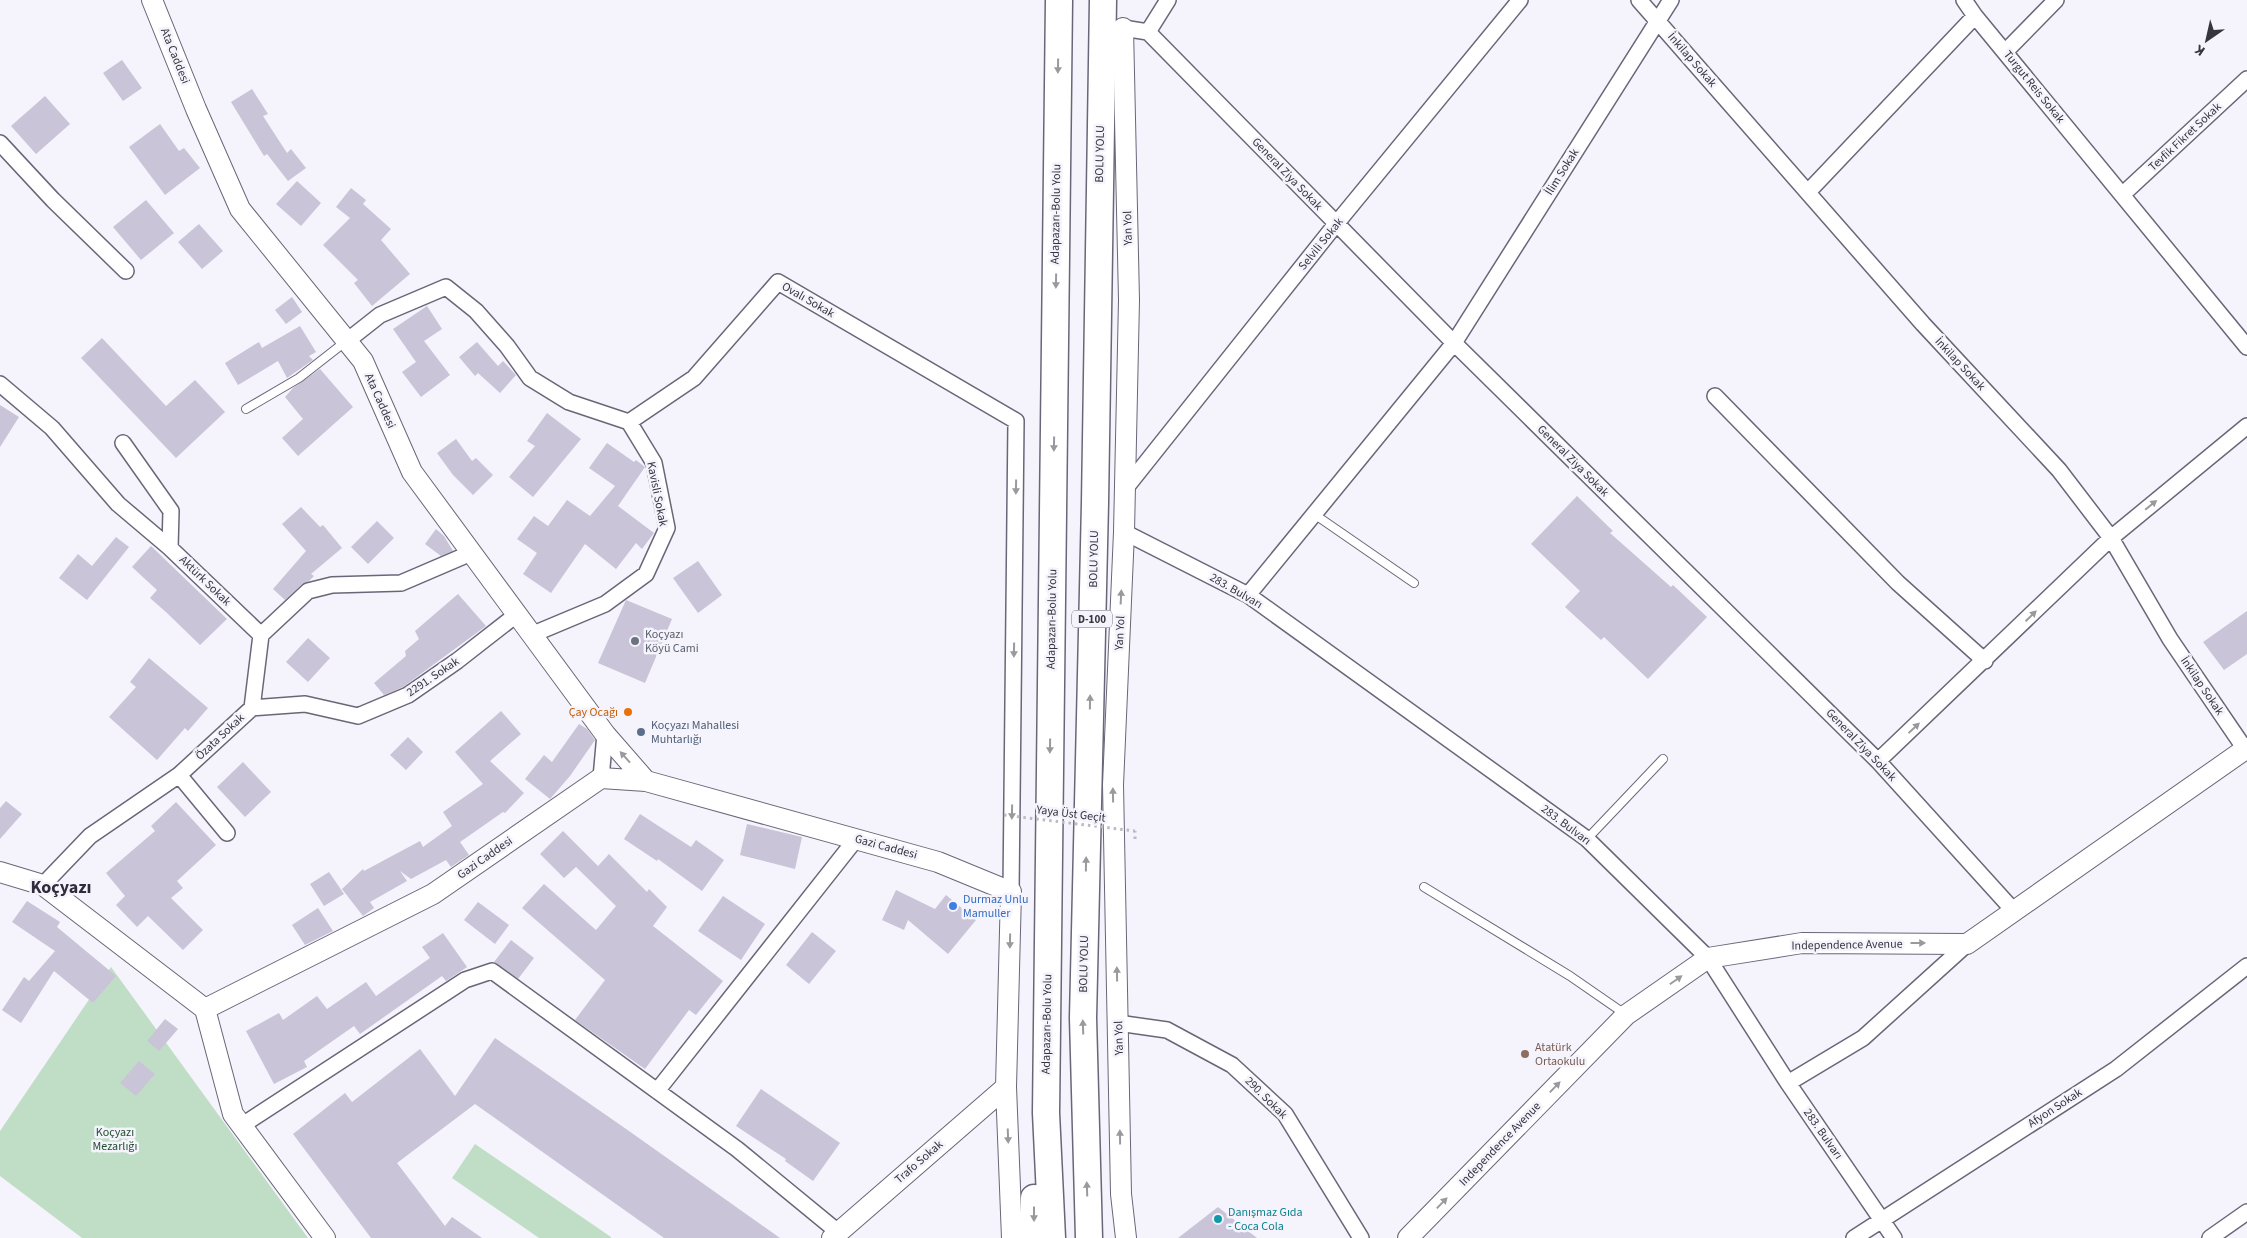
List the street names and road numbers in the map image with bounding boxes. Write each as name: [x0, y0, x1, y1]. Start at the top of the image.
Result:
street label: Ata Caddesi: [156, 26, 194, 86]
street label: İnkilap Sokak: [1663, 29, 1721, 91]
street label: Turgut Reis Sokak: [1999, 47, 2069, 127]
street label: Tevfik Fikret Sokak: [2145, 99, 2225, 175]
street label: BOLU YOLU: [1091, 125, 1109, 183]
street label: General Ziya Sokak: [1248, 134, 1326, 214]
street label: İlim Sokak: [1541, 145, 1583, 199]
street label: Adapazarı-Bolu Yolu: [1047, 164, 1065, 264]
street label: Yan Yol: [1119, 211, 1137, 246]
street label: Selvili Sokak: [1295, 214, 1348, 274]
street label: Ovalı Sokak: [778, 278, 838, 322]
street label: İnkilap Sokak: [1931, 334, 1989, 395]
street label: Ata Caddesi: [360, 371, 400, 431]
street label: General Ziya Sokak: [1533, 421, 1613, 501]
street label: Kavisli Sokak: [642, 460, 672, 528]
street label: BOLU YOLU: [1085, 530, 1103, 588]
street label: Aktürk Sokak: [175, 552, 235, 610]
street label: Adapazarı-Bolu Yolu: [1043, 569, 1061, 669]
street label: 283. Bulvarı: [1206, 569, 1266, 613]
road number: D-100: [1072, 610, 1112, 628]
street label: Yan Yol: [1111, 615, 1129, 652]
street label: 2291. Sokak: [403, 653, 463, 701]
street label: İnkilap Sokak: [2176, 653, 2228, 719]
street label: General Ziya Sokak: [1822, 705, 1900, 785]
street label: Özata Sokak: [192, 710, 248, 764]
street label: Yaya Üst Geçit: [1034, 801, 1107, 827]
street label: 283. Bulvarı: [1538, 801, 1594, 849]
street label: Gazi Caddesi: [853, 830, 919, 864]
street label: Gazi Caddesi: [454, 833, 516, 883]
street label: BOLU YOLU: [1075, 935, 1093, 993]
street label: Independence Avenue: [1791, 936, 1903, 954]
street label: Adapazarı-Bolu Yolu: [1038, 974, 1056, 1074]
street label: Yan Yol: [1110, 1021, 1128, 1056]
street label: 290. Sokak: [1241, 1073, 1291, 1123]
street label: Afyon Sokak: [2025, 1084, 2086, 1132]
street label: Independence Avenue: [1455, 1098, 1545, 1190]
street label: 283. Bulvarı: [1799, 1105, 1847, 1163]
street label: Trafo Sokak: [891, 1136, 947, 1188]

